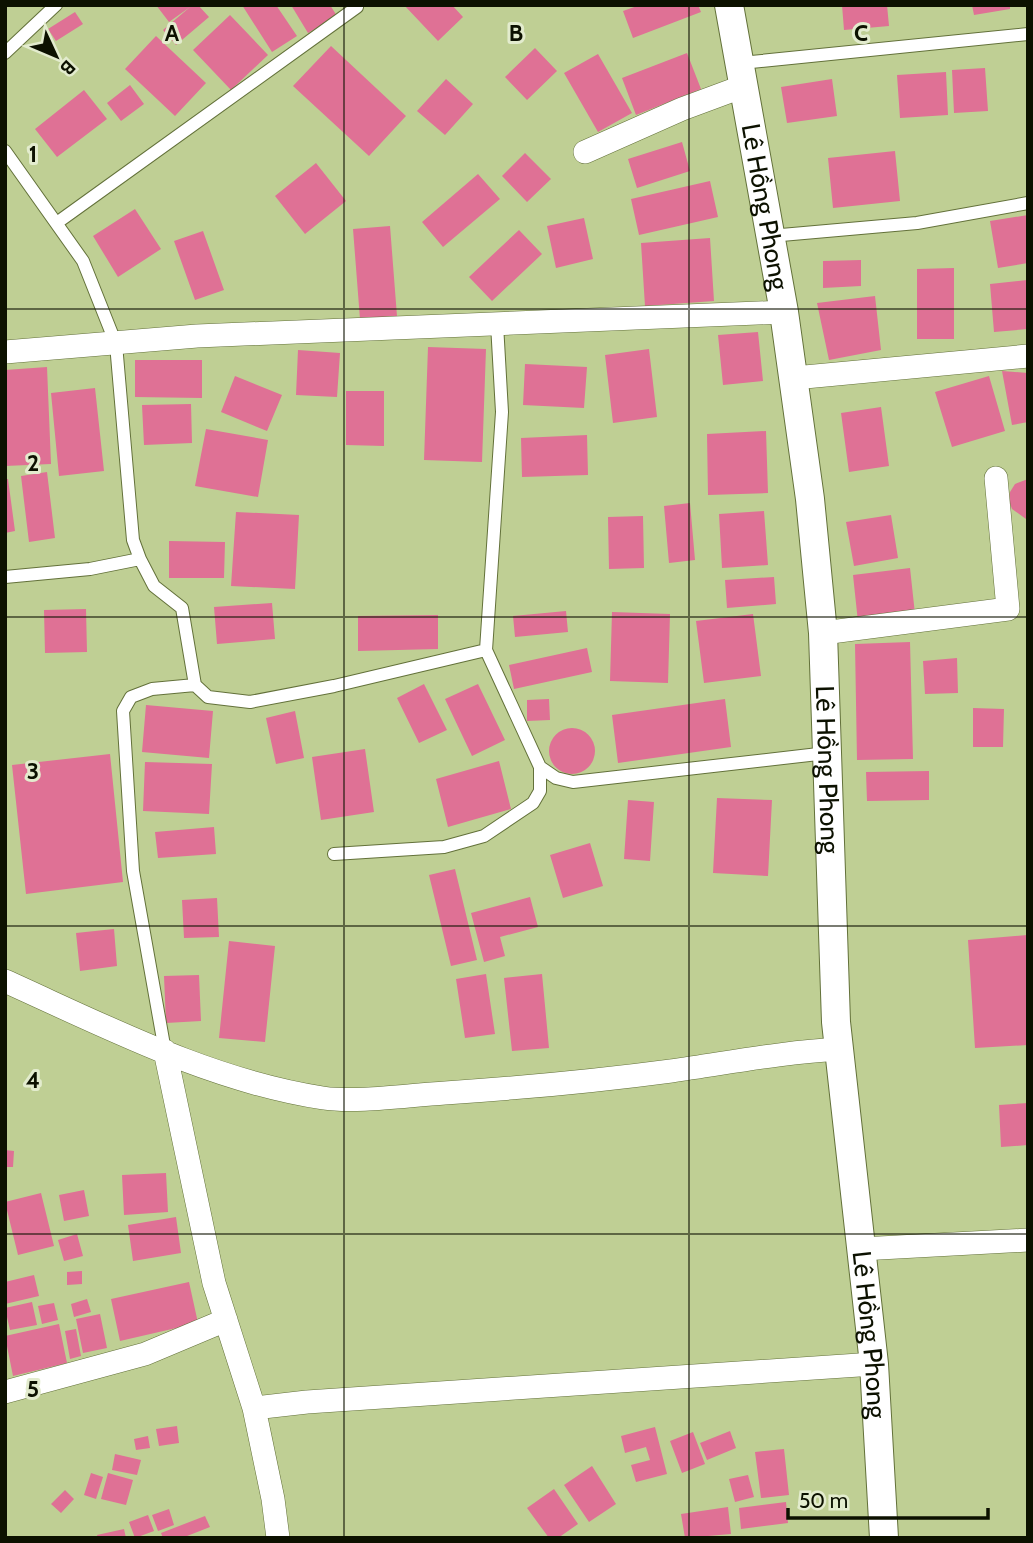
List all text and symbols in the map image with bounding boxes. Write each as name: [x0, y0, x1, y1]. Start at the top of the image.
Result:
text: A: [165, 19, 180, 47]
text: B: [509, 19, 523, 47]
text: C: [854, 19, 868, 47]
north arrow: [21, 21, 91, 91]
text: B: [55, 55, 80, 80]
street label: Lê Hồng Phong: [735, 121, 796, 293]
text: 1: [29, 140, 37, 168]
text: 2: [27, 449, 39, 477]
street label: Lê Hồng Phong: [809, 685, 846, 855]
text: 3: [27, 757, 39, 785]
text: 4: [26, 1066, 40, 1094]
street label: Lê Hồng Phong: [846, 1249, 893, 1420]
text: 5: [27, 1375, 39, 1403]
scale bar: [788, 1476, 988, 1520]
text: 50 m: [799, 1488, 848, 1513]

